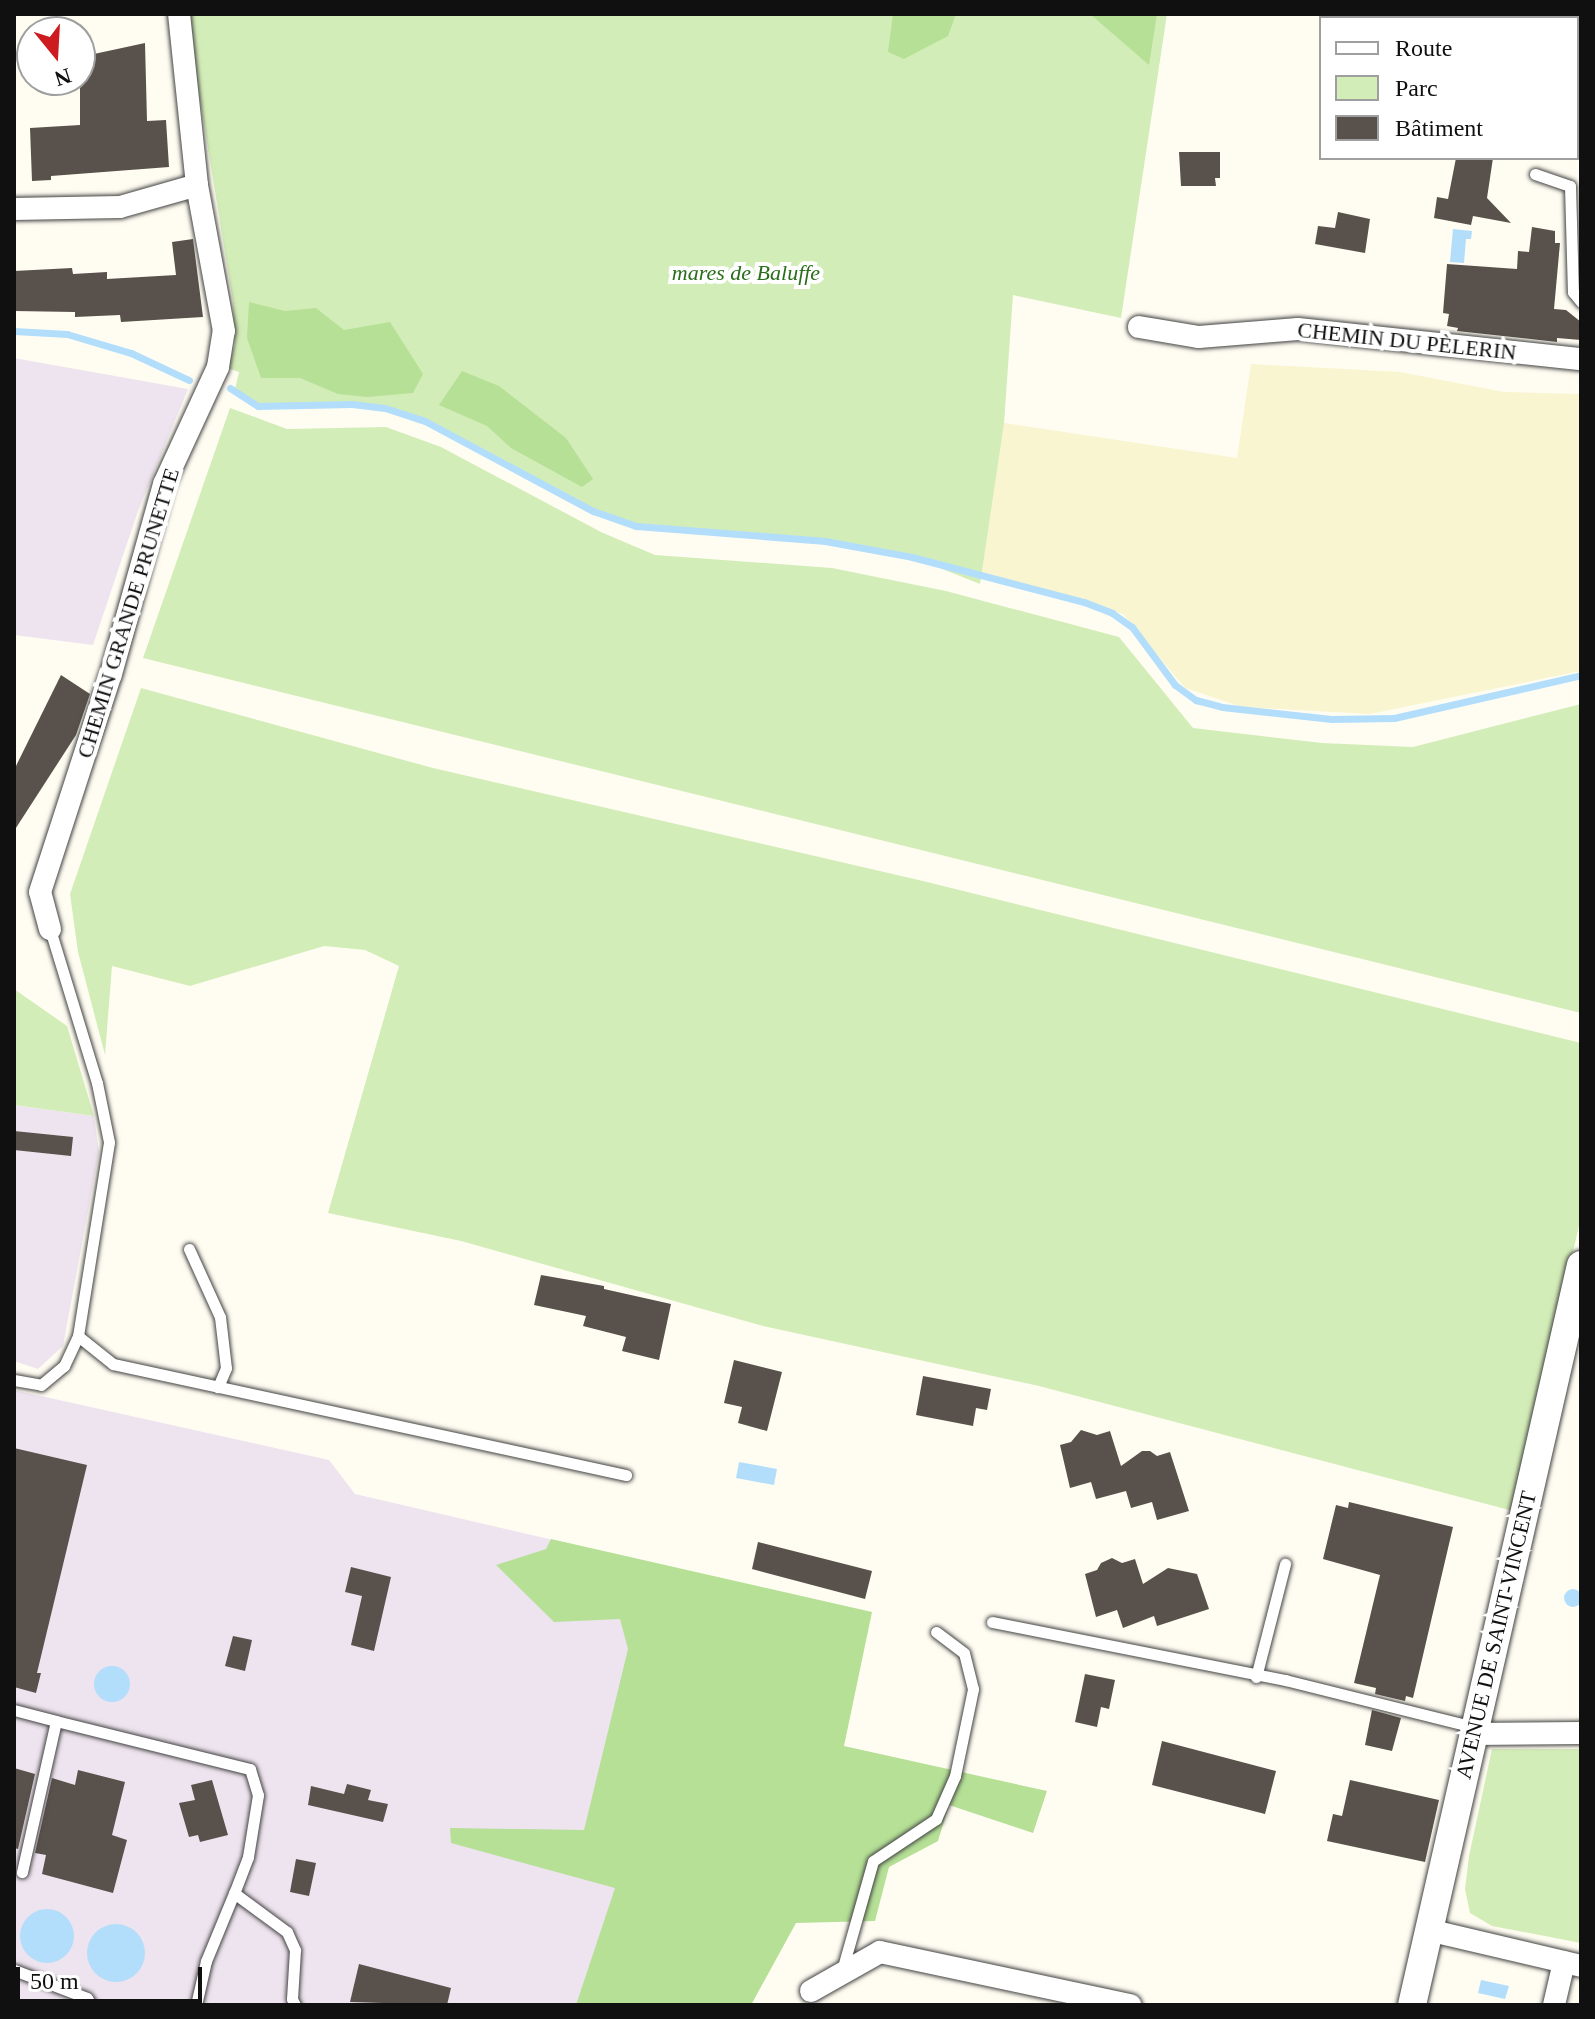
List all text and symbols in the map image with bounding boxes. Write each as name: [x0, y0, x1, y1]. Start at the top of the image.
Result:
north arrow: [16, 16, 96, 96]
legend: [1319, 16, 1579, 160]
text: Route: [1395, 35, 1452, 61]
text: N: [52, 63, 74, 92]
text: Parc: [1395, 75, 1438, 101]
text: Bâtiment: [1395, 115, 1483, 141]
park label: mares de Baluffe: [672, 260, 820, 286]
street label: CHEMIN DU PÈLERIN: [1296, 316, 1518, 366]
street label: CHEMIN GRANDE PRUNETTE: [71, 465, 185, 761]
street label: AVENUE DE SAINT-VINCENT: [1450, 1489, 1542, 1781]
scale bar: [20, 1951, 206, 2001]
text: 50 m: [30, 1968, 79, 1994]

